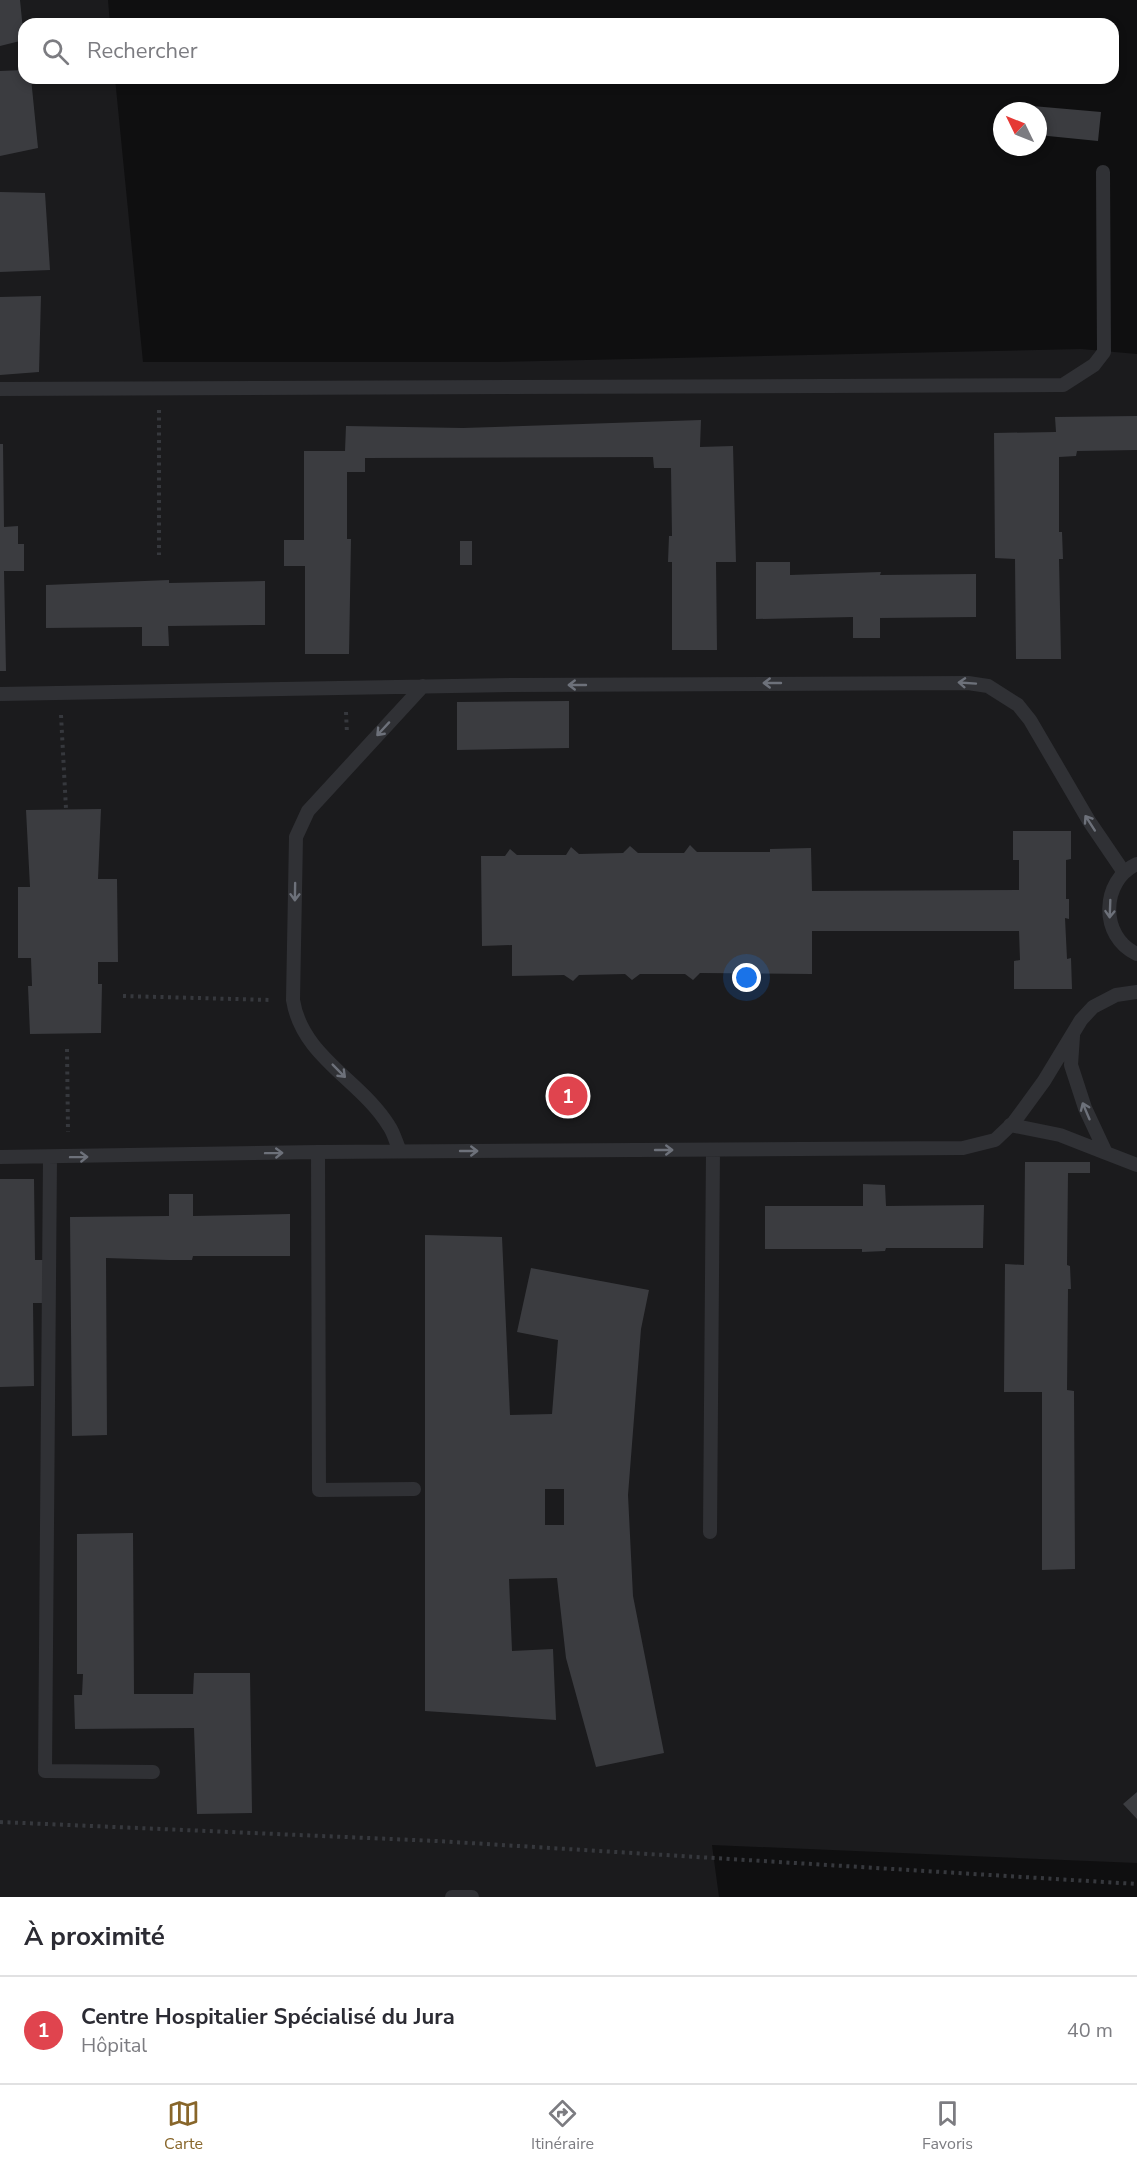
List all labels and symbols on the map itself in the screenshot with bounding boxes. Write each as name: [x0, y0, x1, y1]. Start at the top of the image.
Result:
north arrow: [993, 102, 1047, 156]
one-way arrow: [763, 677, 783, 689]
one-way arrow: [958, 678, 978, 689]
one-way arrow: [568, 679, 588, 690]
one-way arrow: [376, 722, 390, 737]
one-way arrow: [1084, 815, 1096, 832]
one-way arrow: [289, 882, 300, 902]
one-way arrow: [1104, 899, 1116, 918]
your location: [732, 963, 761, 992]
one-way arrow: [332, 1064, 346, 1079]
pin: 1: [548, 1074, 588, 1118]
one-way arrow: [1080, 1103, 1091, 1121]
one-way arrow: [654, 1144, 674, 1156]
one-way arrow: [459, 1145, 479, 1157]
one-way arrow: [264, 1147, 284, 1158]
one-way arrow: [69, 1151, 89, 1162]

